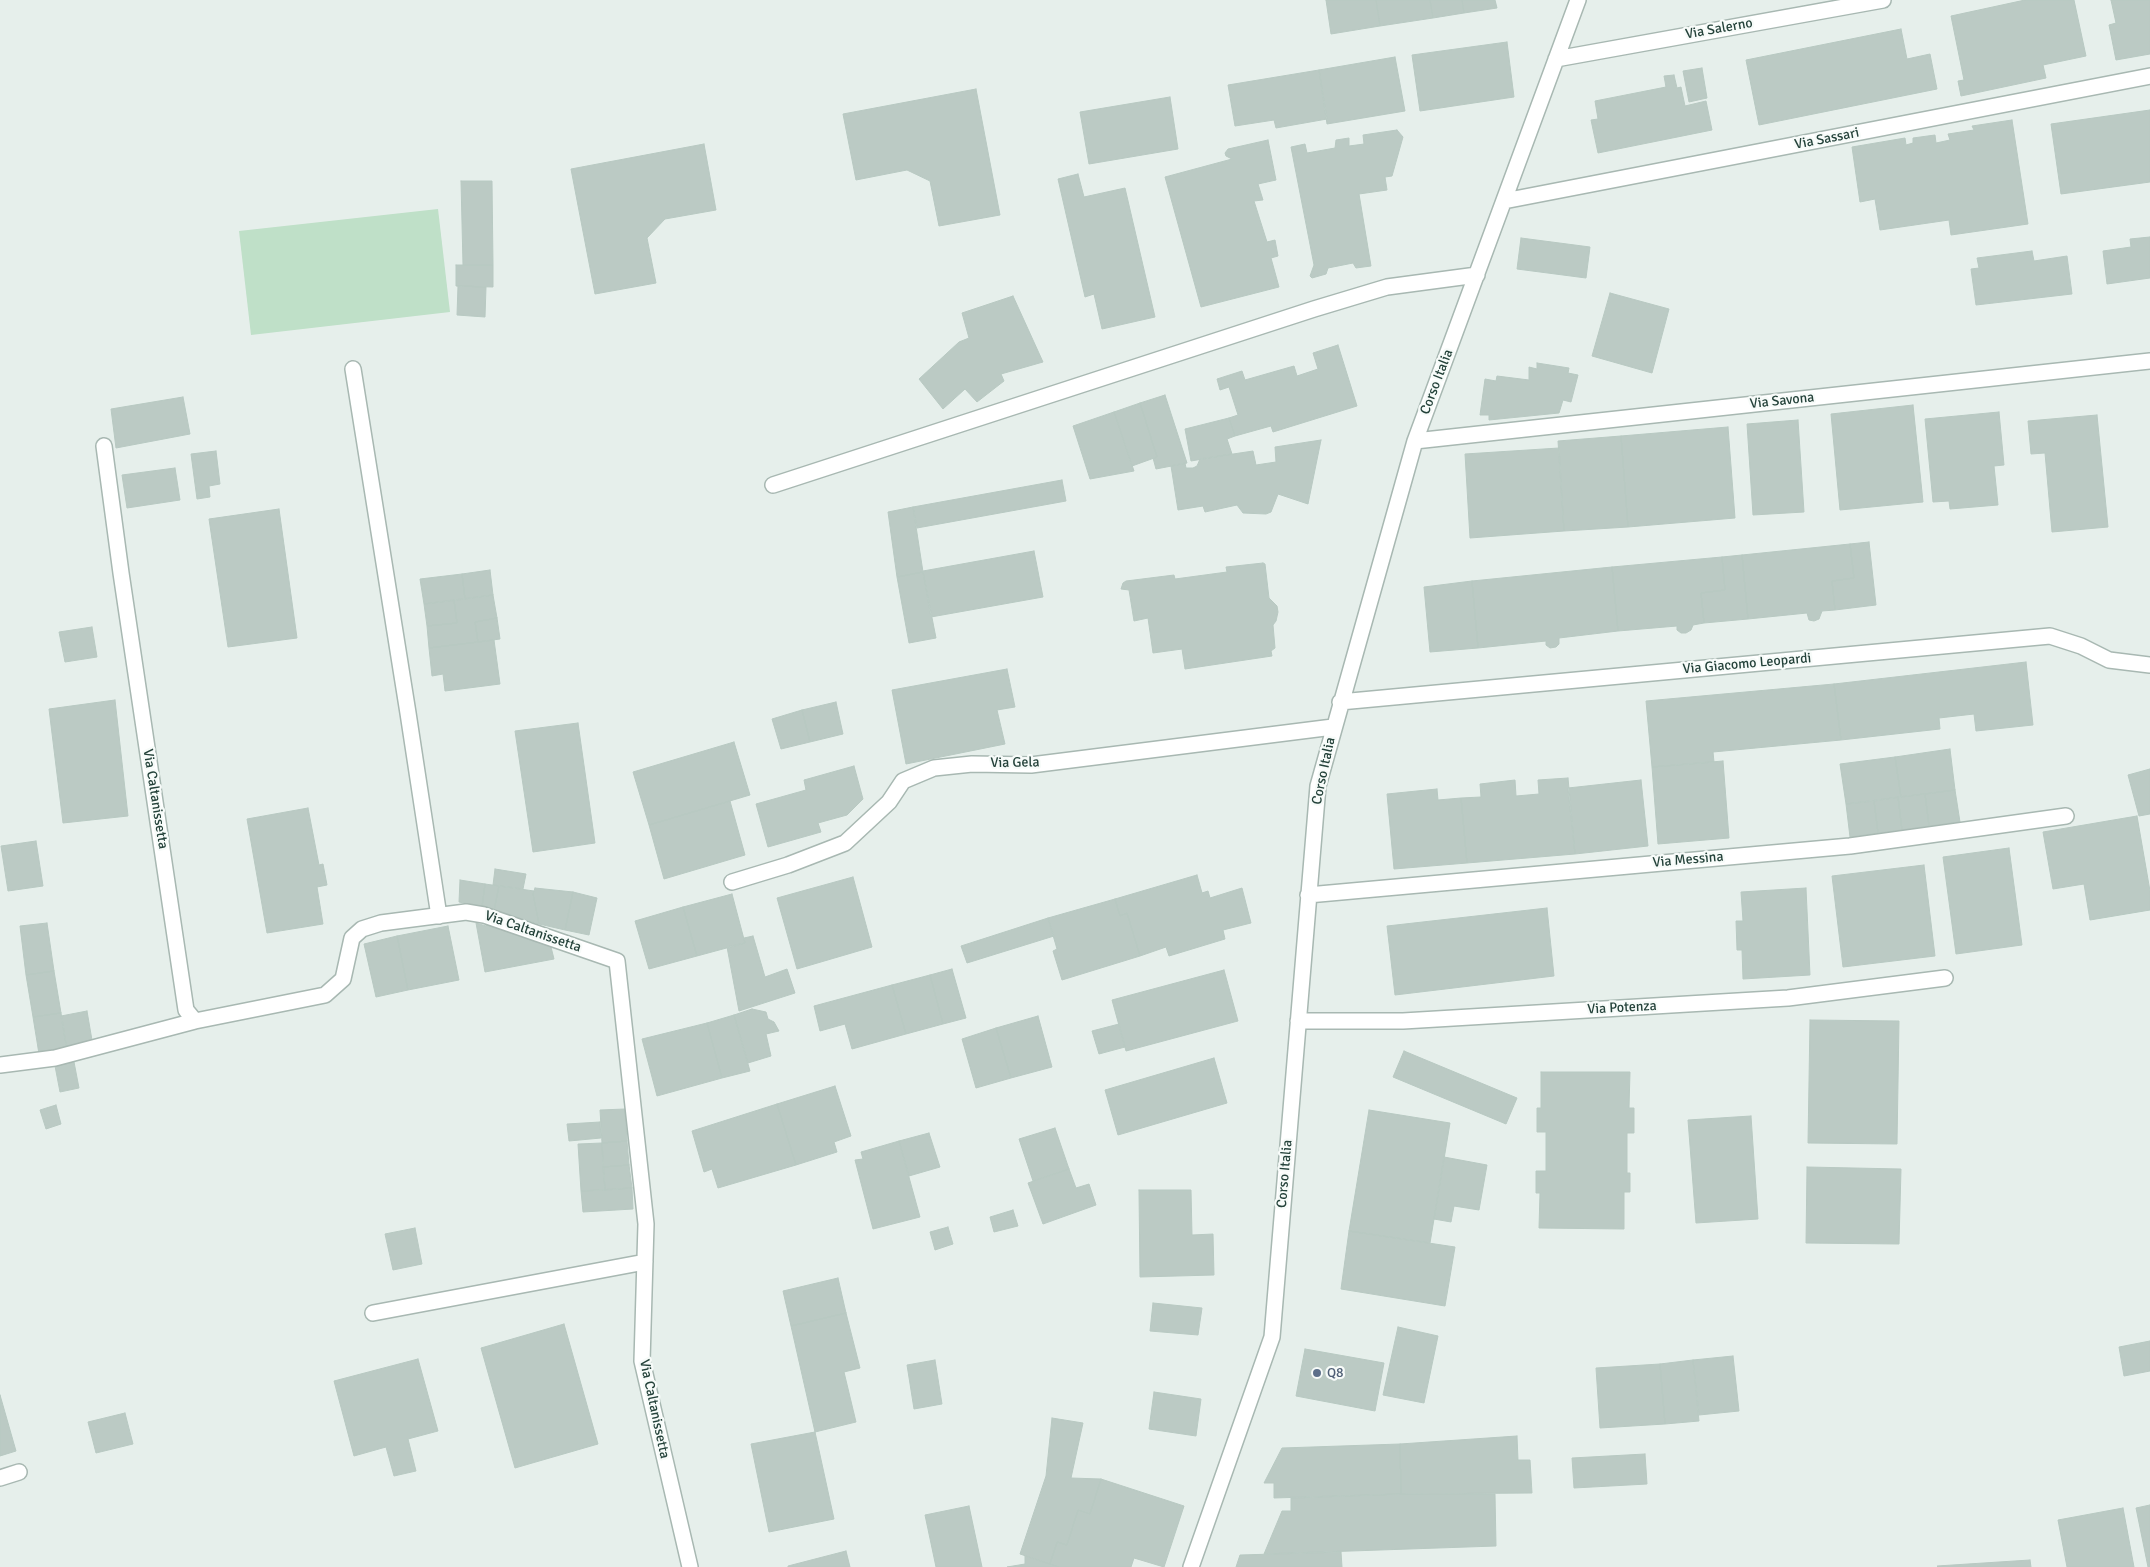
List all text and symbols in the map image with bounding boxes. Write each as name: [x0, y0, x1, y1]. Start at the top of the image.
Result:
street label: Via Salerno: [1684, 15, 1754, 43]
street label: Via Sassari: [1793, 125, 1861, 153]
street label: Corso Italia: [1417, 347, 1457, 417]
street label: Via Savona: [1749, 389, 1815, 413]
street label: Via Giacomo Leopardi: [1682, 650, 1812, 678]
street label: Corso Italia: [1309, 736, 1339, 806]
street label: Via Caltanissetta: [139, 748, 171, 850]
street label: Via Gela: [990, 754, 1040, 772]
street label: Via Messina: [1652, 849, 1724, 871]
street label: Via Caltanissetta: [483, 908, 583, 956]
street label: Via Potenza: [1587, 998, 1657, 1018]
street label: Corso Italia: [1274, 1139, 1296, 1209]
street label: Via Caltanissetta: [635, 1358, 673, 1460]
place label: Q8: [1327, 1365, 1344, 1381]
marker: Q8: [1311, 1367, 1323, 1379]

